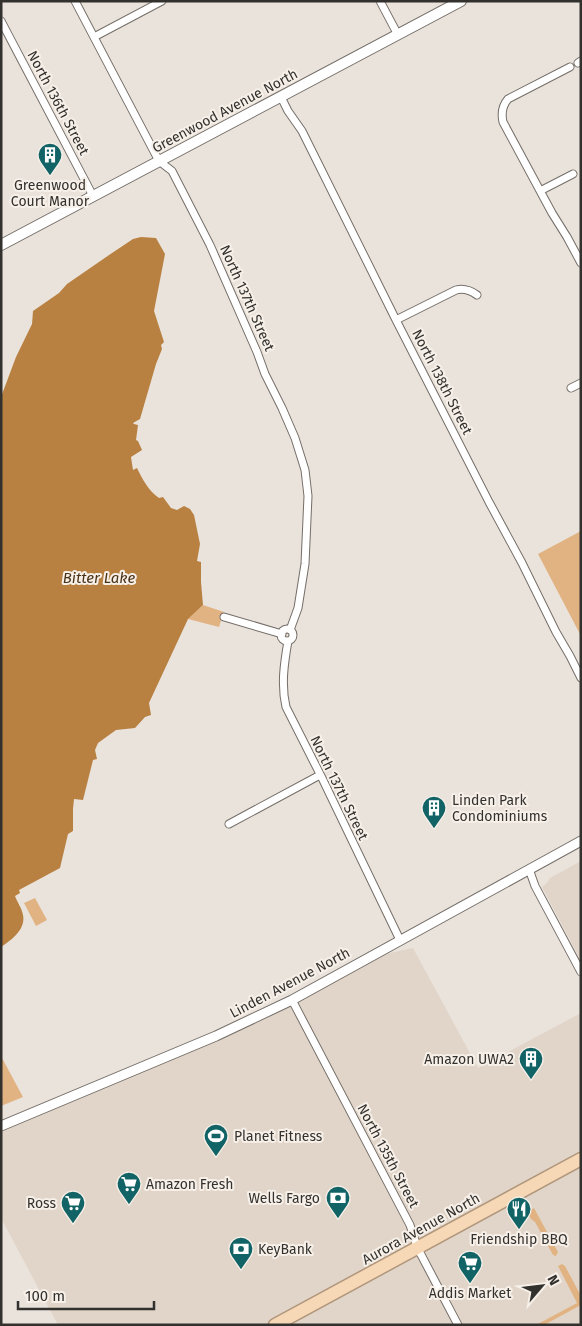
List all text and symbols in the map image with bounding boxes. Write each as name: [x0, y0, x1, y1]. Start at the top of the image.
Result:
street label: North 136th Street: [23, 48, 93, 159]
street label: Greenwood Avenue North: [149, 65, 301, 157]
building icon: Greenwood Court Manor: [37, 142, 63, 176]
place label: Greenwood Court Manor: [11, 177, 90, 210]
street label: North 137th Street: [216, 242, 278, 355]
street label: North 138th Street: [408, 327, 476, 438]
water label: Bitter Lake: [63, 569, 135, 587]
street label: North 137th Street: [306, 733, 372, 844]
place label: Linden Park Condominiums: [452, 792, 548, 825]
building icon: Linden Park Condominiums: [421, 795, 447, 829]
street label: Linden Avenue North: [227, 944, 353, 1022]
building icon: Amazon UWA2: [518, 1046, 544, 1080]
place label: Amazon UWA2: [424, 1051, 514, 1068]
street label: North 135th Street: [353, 1101, 423, 1212]
sports icon: Planet Fitness: [203, 1123, 229, 1157]
place label: Planet Fitness: [234, 1128, 323, 1145]
supermarket icon: Amazon Fresh: [116, 1171, 142, 1205]
place label: Amazon Fresh: [146, 1176, 234, 1193]
bank icon: Wells Fargo: [325, 1185, 351, 1219]
supermarket icon: Ross: [60, 1190, 86, 1224]
place label: Wells Fargo: [248, 1190, 320, 1207]
street label: Aurora Avenue North: [359, 1190, 483, 1268]
place label: Ross: [27, 1195, 56, 1212]
restaurant icon: Friendship BBQ: [506, 1196, 532, 1230]
place label: Friendship BBQ: [470, 1231, 568, 1248]
bank icon: KeyBank: [228, 1236, 254, 1270]
place label: KeyBank: [258, 1241, 313, 1258]
supermarket icon: Addis Market: [457, 1250, 483, 1284]
north arrow: [517, 1261, 567, 1311]
text: N: [543, 1272, 563, 1288]
scale bar: [18, 1278, 154, 1310]
place label: Addis Market: [429, 1285, 512, 1302]
text: 100 m: [25, 1287, 65, 1305]

